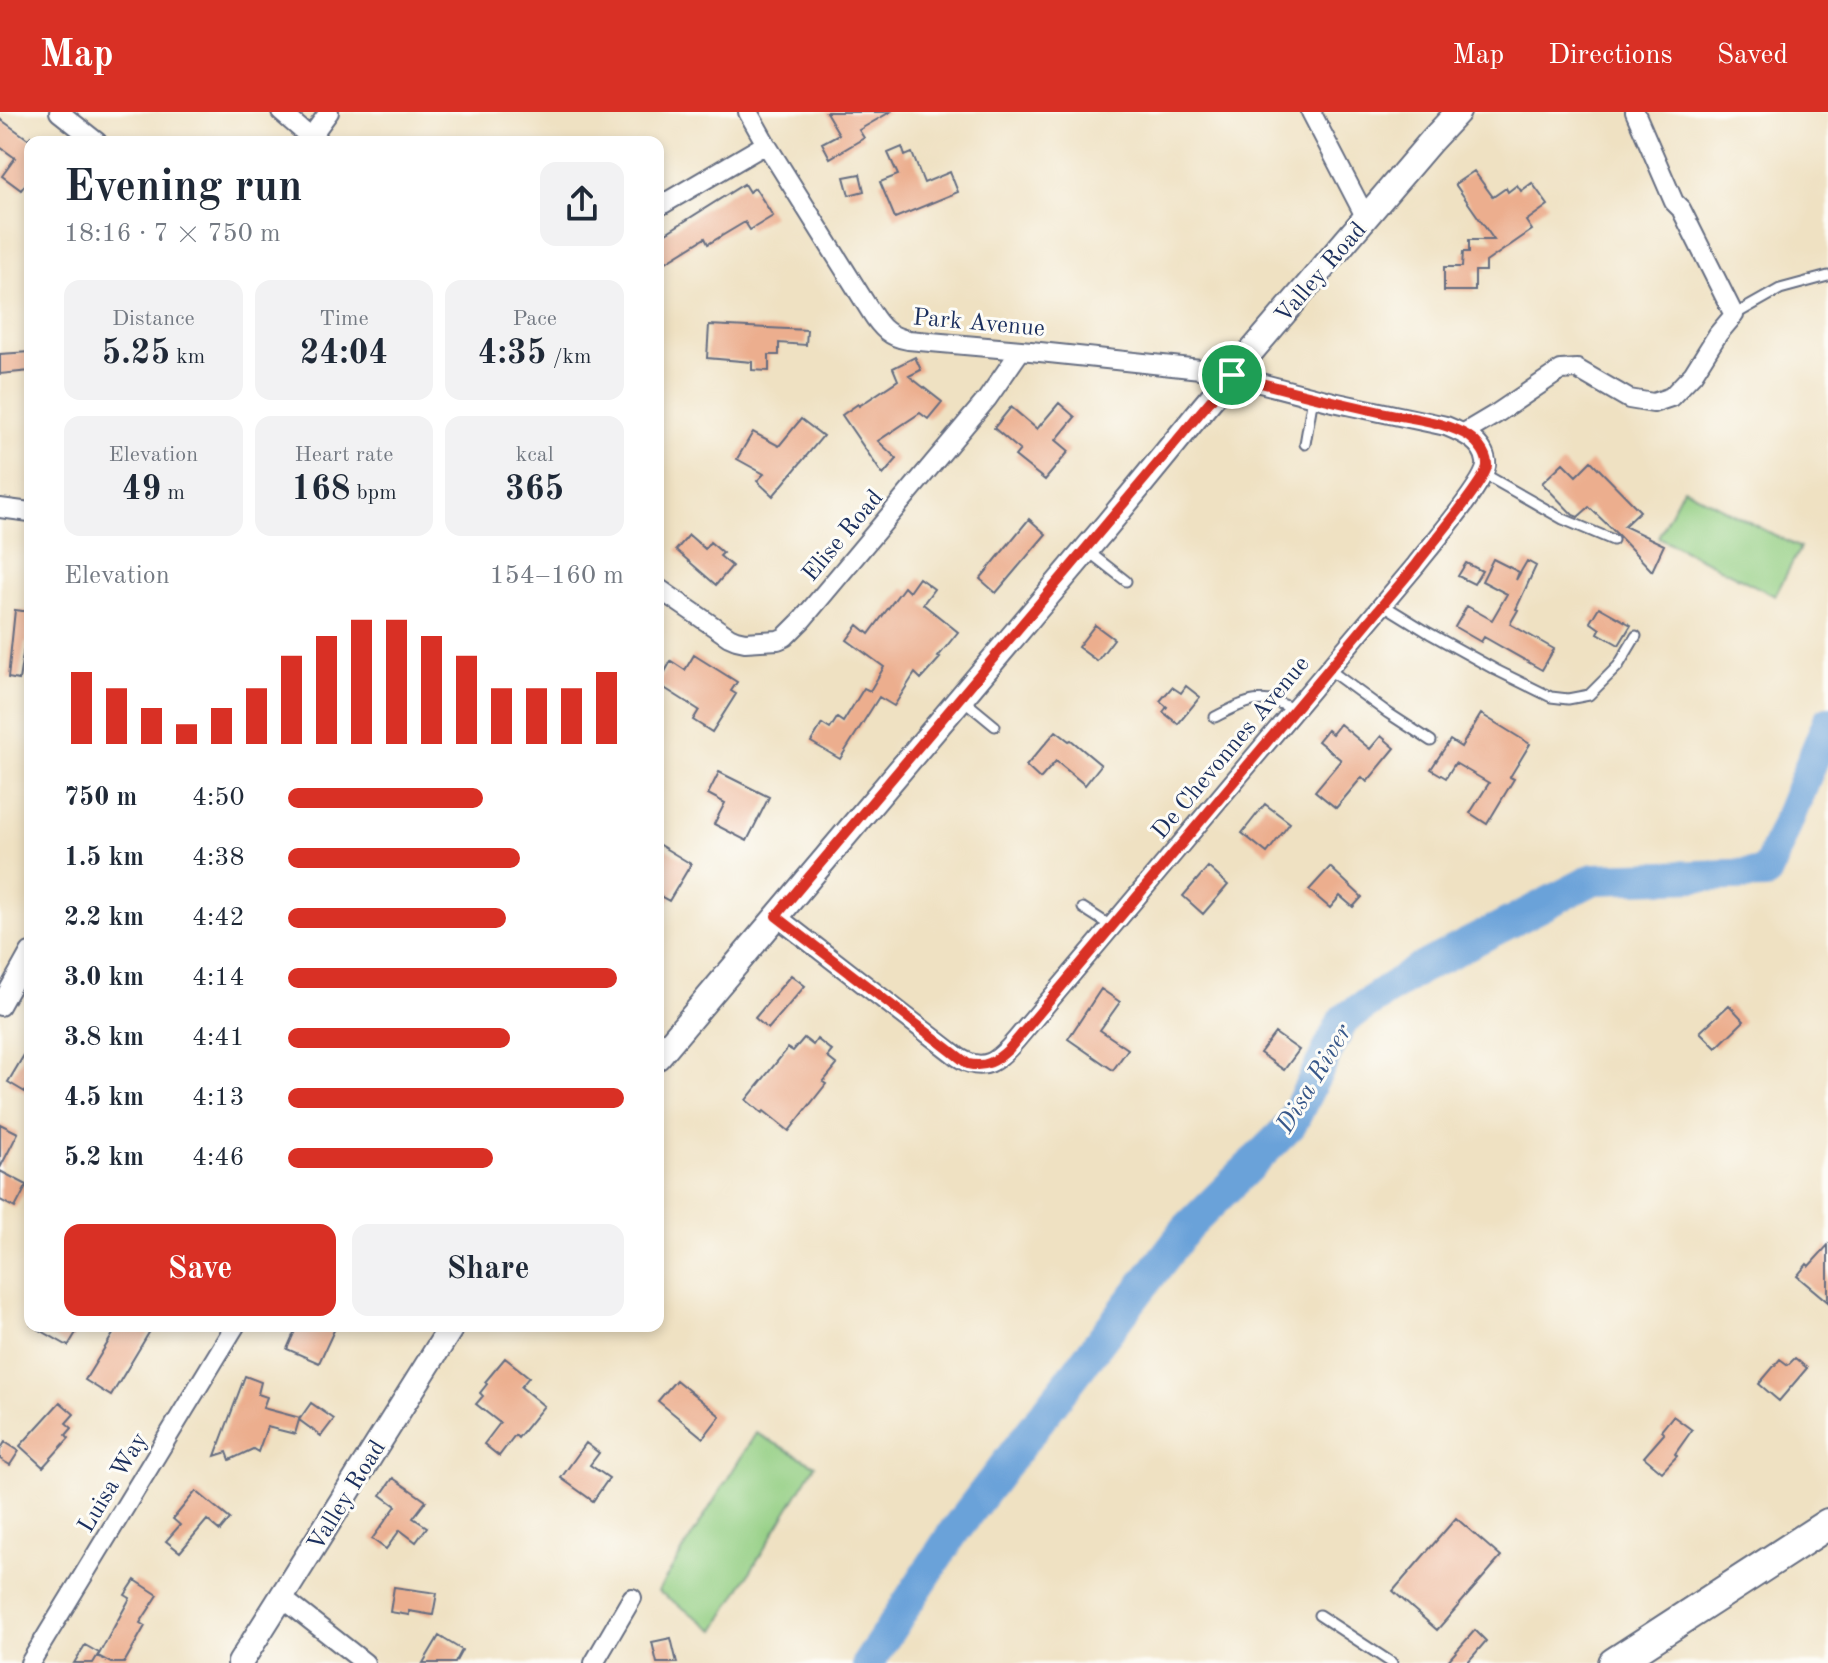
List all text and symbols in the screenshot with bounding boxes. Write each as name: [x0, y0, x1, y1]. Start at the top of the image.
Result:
text: Map: [40, 37, 114, 75]
text: Map: [1452, 42, 1504, 70]
text: Directions: [1548, 42, 1673, 70]
text: Saved: [1717, 42, 1788, 70]
button: share: [540, 162, 624, 246]
text: Evening run: [64, 166, 302, 210]
street label: Valley Road: [1271, 218, 1372, 329]
text: 18:16 · 7 × 750 m: [64, 221, 281, 247]
street label: Park Avenue: [912, 306, 1046, 342]
text: Distance: [112, 308, 195, 330]
text: Time: [319, 308, 369, 330]
text: Pace: [512, 308, 557, 330]
text: 5.25: [101, 337, 170, 371]
text: 24:04: [300, 337, 388, 371]
text: 4:35: [478, 337, 547, 371]
pin: [1198, 341, 1266, 409]
text: km: [170, 346, 205, 368]
text: /km: [547, 346, 591, 368]
icon: arrive: [1210, 353, 1254, 397]
text: Elevation: [109, 444, 198, 466]
text: Heart rate: [295, 444, 393, 466]
text: kcal: [516, 444, 554, 466]
text: 49: [122, 473, 161, 507]
text: 168: [291, 473, 350, 507]
text: 365: [505, 473, 564, 507]
text: m: [161, 482, 185, 504]
text: bpm: [350, 482, 397, 504]
street label: Elise Road: [799, 486, 888, 587]
text: Elevation: [64, 563, 170, 589]
text: 154–160 m: [489, 563, 624, 589]
street label: De Chevonnes Avenue: [1148, 652, 1315, 844]
text: 750 m: [64, 785, 137, 811]
text: 4:50: [192, 785, 245, 811]
text: 1.5 km: [64, 845, 144, 871]
text: 4:38: [192, 845, 245, 871]
text: 2.2 km: [64, 905, 144, 931]
text: 4:42: [192, 905, 245, 931]
text: 3.0 km: [64, 965, 144, 991]
text: 4:14: [192, 965, 245, 991]
water label: Disa River: [1272, 1019, 1358, 1139]
text: 3.8 km: [64, 1025, 144, 1051]
text: 4:41: [192, 1025, 245, 1051]
text: 4.5 km: [64, 1085, 144, 1111]
text: 4:13: [192, 1085, 245, 1111]
text: 5.2 km: [64, 1145, 144, 1171]
text: 4:46: [192, 1145, 245, 1171]
button: Save: [64, 1224, 336, 1316]
button: Share: [352, 1224, 624, 1316]
street label: Luisa Way: [75, 1428, 153, 1537]
street label: Valley Road: [304, 1437, 391, 1556]

